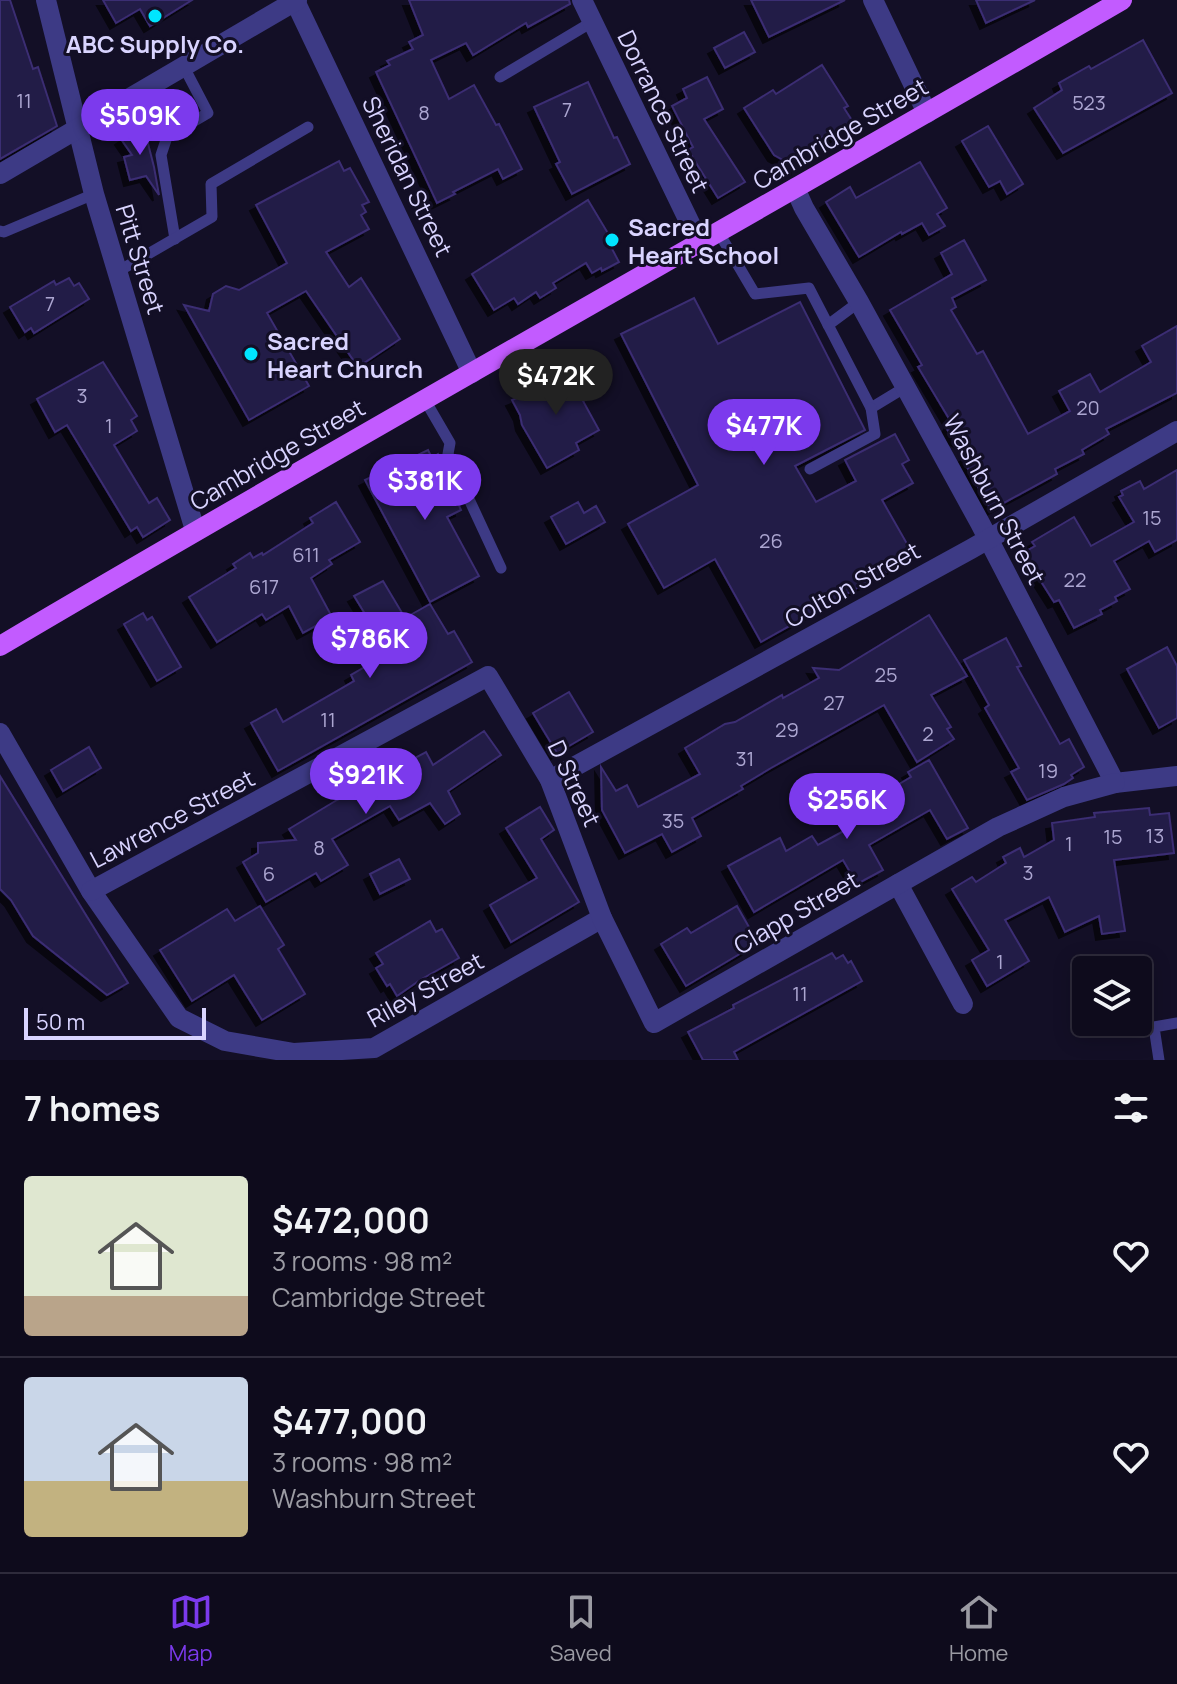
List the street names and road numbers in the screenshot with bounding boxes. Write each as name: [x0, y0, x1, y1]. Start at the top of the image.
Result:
street label: Dorrance Street: [610, 24, 718, 198]
street label: Cambridge Street: [746, 69, 934, 197]
street label: Sheridan Street: [355, 90, 461, 262]
street label: Pitt Street: [109, 200, 173, 318]
street label: Cambridge Street: [183, 390, 371, 518]
street label: Washburn Street: [936, 408, 1054, 590]
street label: Colton Street: [778, 533, 926, 635]
street label: D Street: [541, 735, 609, 831]
street label: Lawrence Street: [84, 761, 260, 875]
street label: Clapp Street: [727, 863, 865, 961]
street label: Riley Street: [361, 944, 489, 1034]

